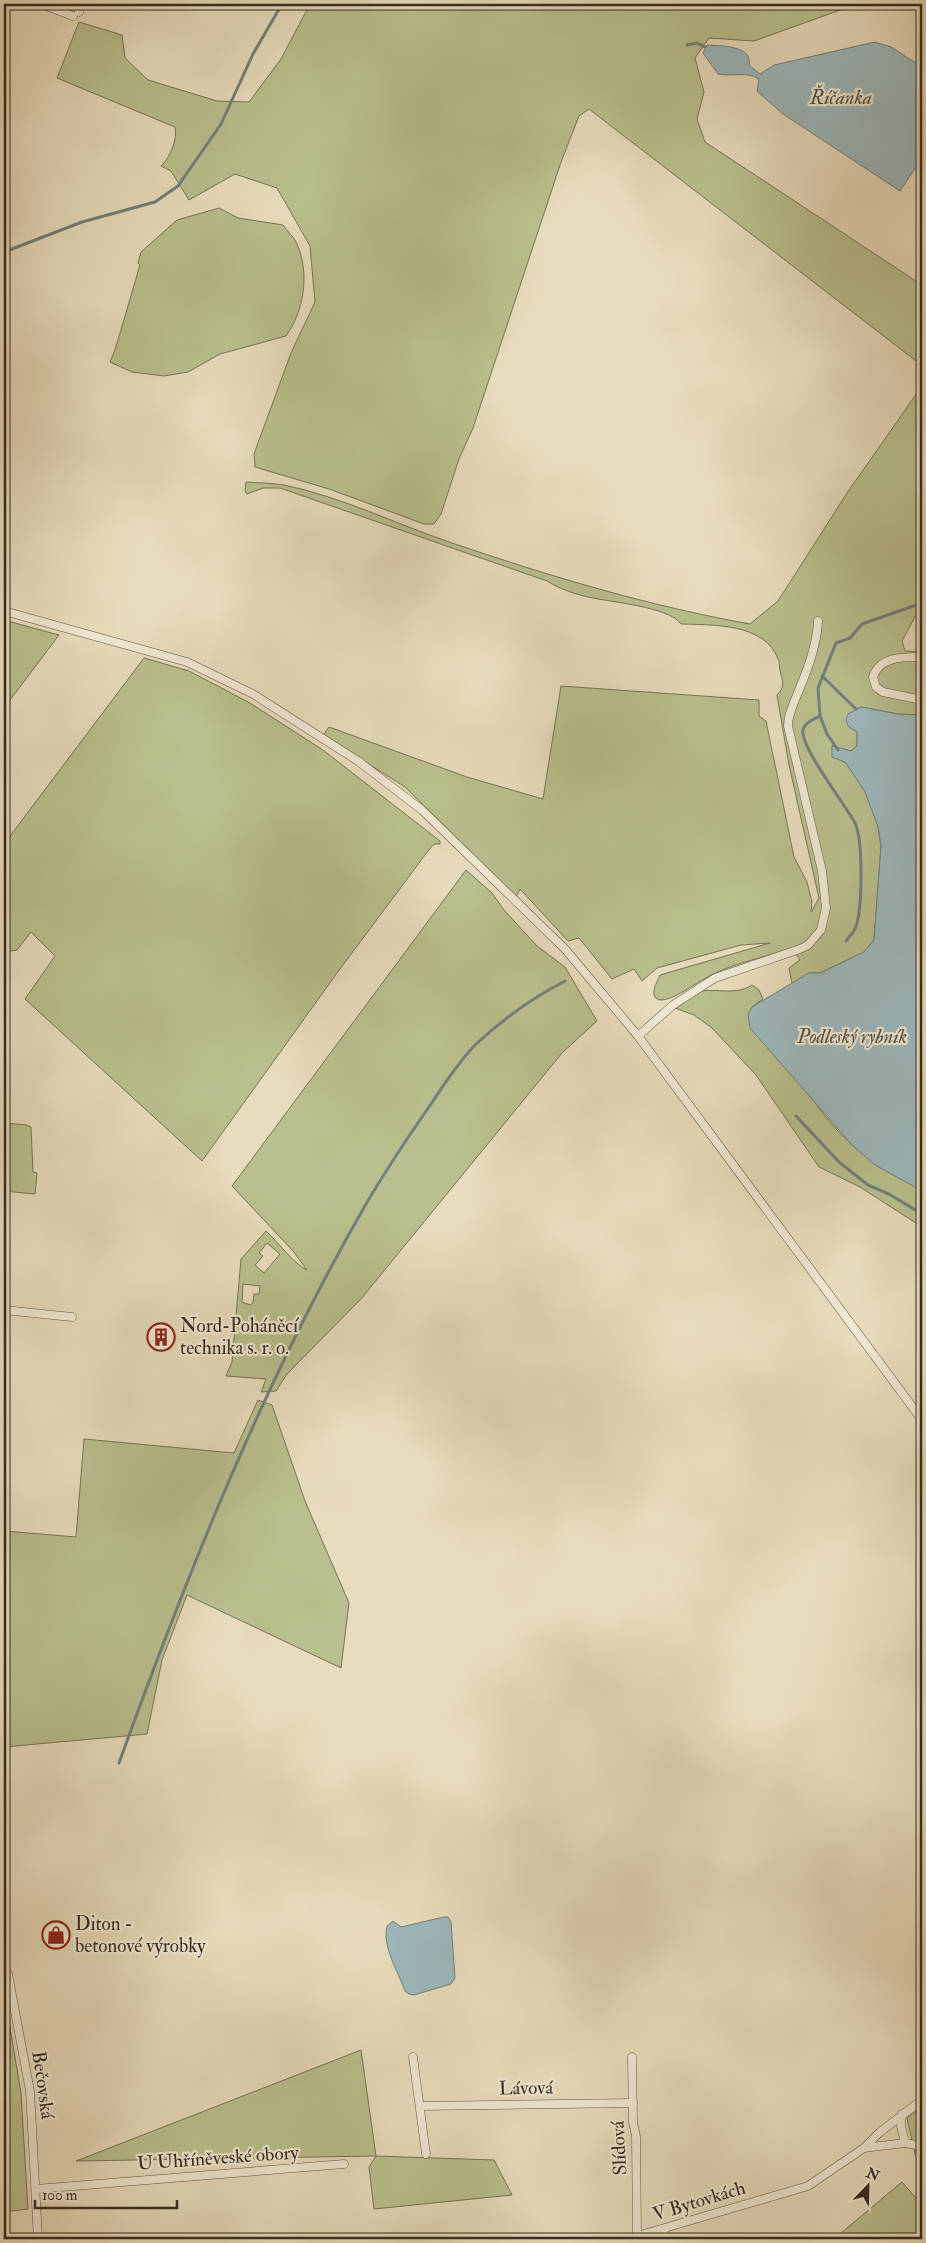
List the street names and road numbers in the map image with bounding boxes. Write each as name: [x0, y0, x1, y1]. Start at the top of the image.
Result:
street label: Bečovská: [26, 2049, 60, 2121]
street label: Lávová: [499, 2076, 554, 2100]
street label: Slídová: [606, 2120, 632, 2176]
street label: U Uhříněveské obory: [136, 2140, 300, 2176]
street label: V Bytovkách: [650, 2176, 748, 2226]

